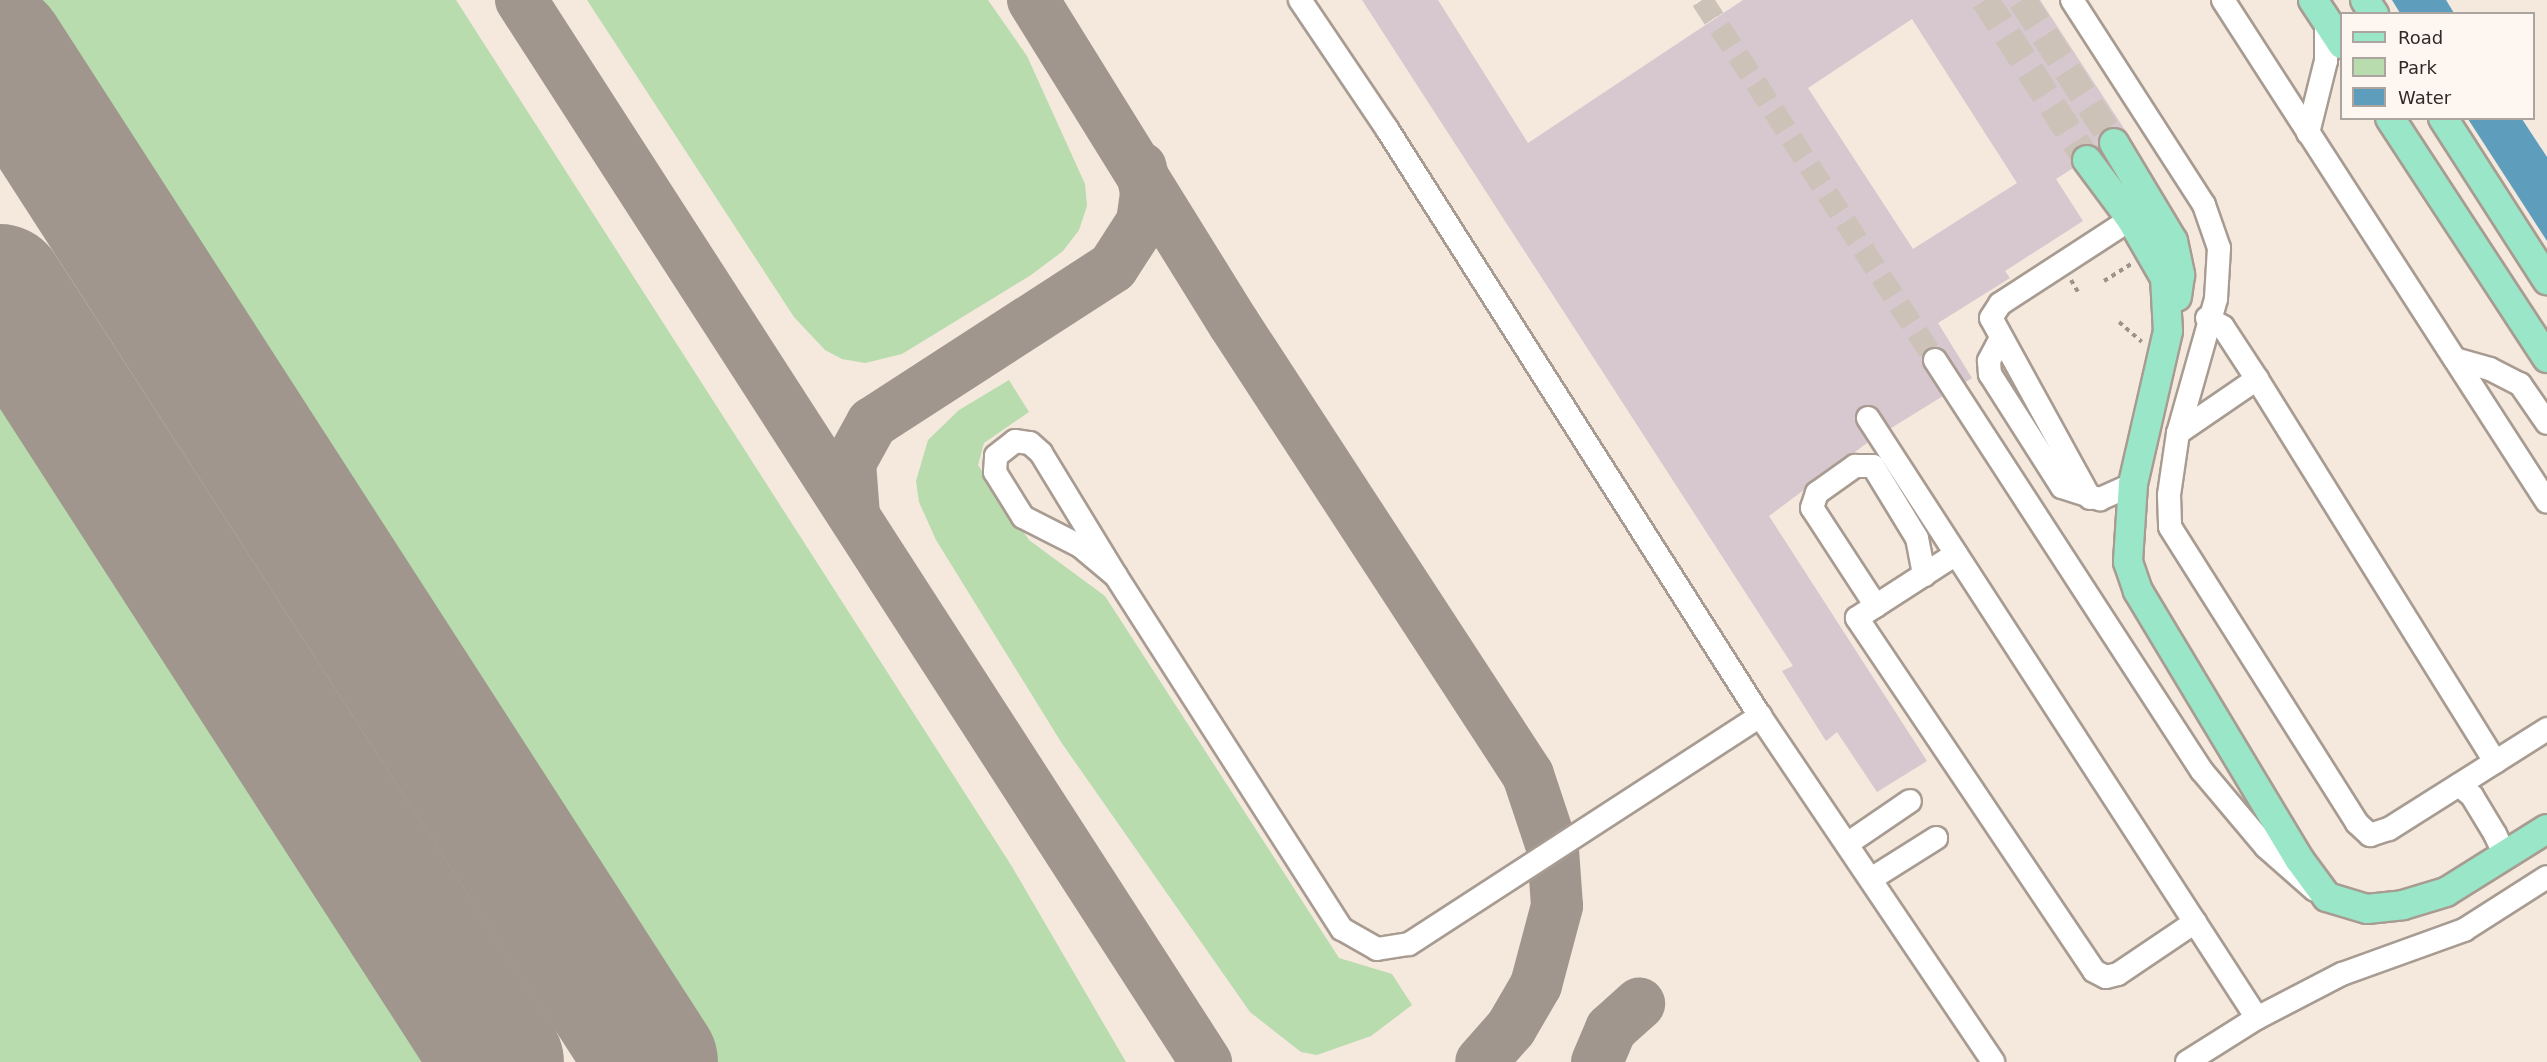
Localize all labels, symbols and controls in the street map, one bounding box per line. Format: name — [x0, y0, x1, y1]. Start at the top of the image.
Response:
legend — [2340, 12, 2535, 120]
text: Road — [2398, 27, 2443, 48]
text: Park — [2398, 57, 2437, 78]
text: Water — [2398, 87, 2451, 108]

